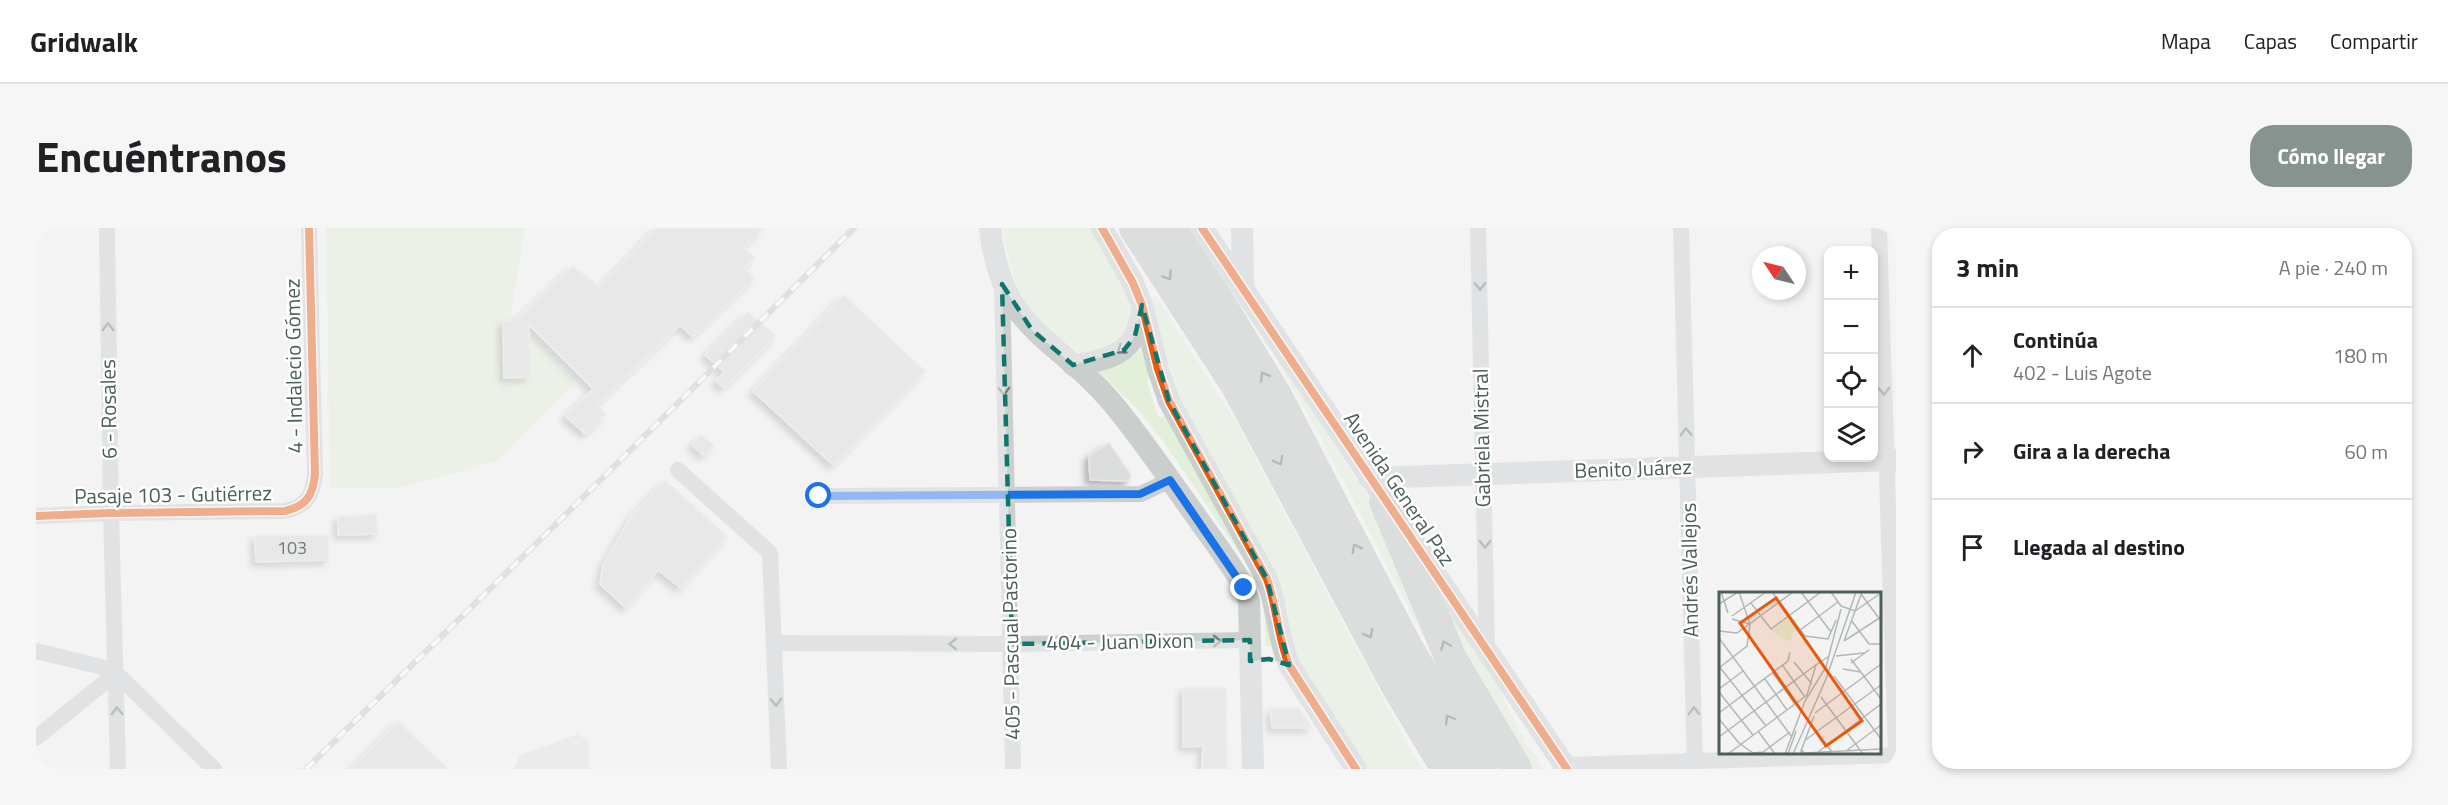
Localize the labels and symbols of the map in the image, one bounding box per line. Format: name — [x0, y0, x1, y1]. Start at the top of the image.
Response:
north arrow — [1752, 246, 1806, 300]
one-way arrow — [1161, 270, 1172, 281]
street label: 4 - Indalecio Gómez — [275, 278, 311, 454]
one-way arrow — [1473, 282, 1486, 291]
one-way arrow — [102, 322, 114, 331]
one-way arrow — [1117, 343, 1128, 354]
street label: 6 - Rosales — [91, 359, 125, 459]
street label: Gabriela Mistral — [1464, 368, 1498, 508]
one-way arrow — [1259, 372, 1271, 382]
one-way arrow — [998, 387, 1011, 396]
one-way arrow — [1878, 387, 1891, 396]
street label: Avenida General Paz — [1336, 405, 1463, 572]
one-way arrow — [1680, 427, 1693, 436]
street label: Benito Juárez — [1574, 450, 1692, 486]
one-way arrow — [1272, 455, 1283, 466]
street label: Pasaje 103 - Gutiérrez — [74, 476, 272, 512]
route start — [805, 482, 831, 508]
street label: Andrés Vallejos — [1672, 502, 1706, 638]
street label: 405 - Pascual Pastorino — [992, 528, 1028, 740]
house number: 103 — [277, 534, 307, 561]
one-way arrow — [1478, 540, 1491, 549]
one-way arrow — [1352, 543, 1364, 554]
route end — [1230, 574, 1256, 600]
inset map — [1719, 592, 1881, 754]
street label: 404 - Juan Dixon — [1046, 624, 1194, 658]
one-way arrow — [1362, 628, 1373, 639]
one-way arrow — [1213, 635, 1222, 647]
one-way arrow — [949, 638, 958, 650]
one-way arrow — [1440, 641, 1452, 652]
one-way arrow — [770, 697, 783, 706]
one-way arrow — [110, 706, 123, 715]
one-way arrow — [1687, 706, 1700, 715]
one-way arrow — [1445, 715, 1456, 725]

